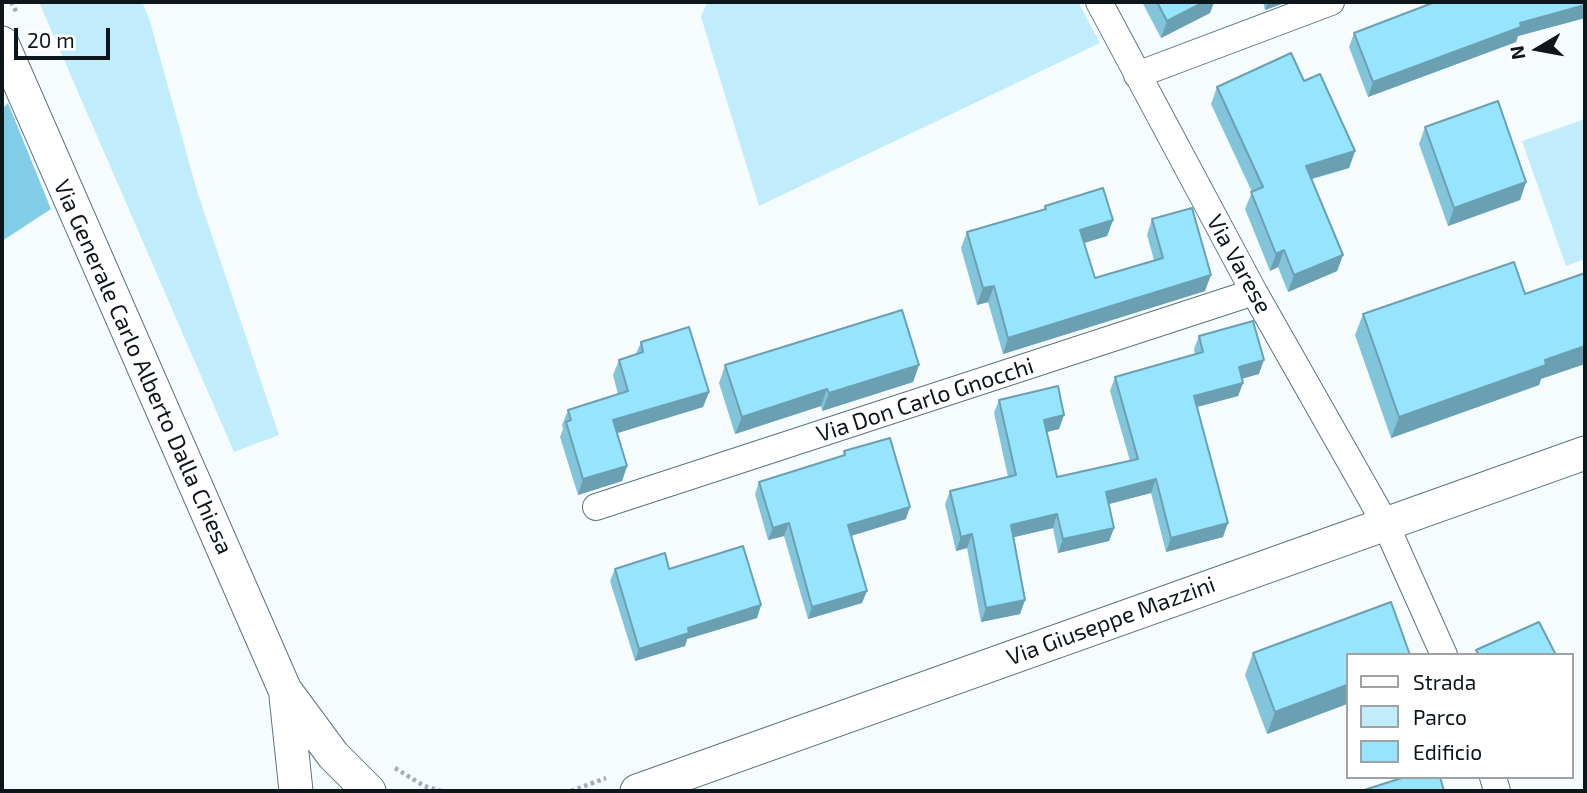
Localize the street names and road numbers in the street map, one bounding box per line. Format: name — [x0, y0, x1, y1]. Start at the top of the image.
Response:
street label: Via Generale Carlo Alberto Dalla Chiesa — [48, 175, 238, 559]
street label: Via Varese — [1201, 210, 1277, 318]
street label: Via Don Carlo Gnocchi — [813, 352, 1037, 448]
street label: Via Giuseppe Mazzini — [1003, 570, 1219, 672]

